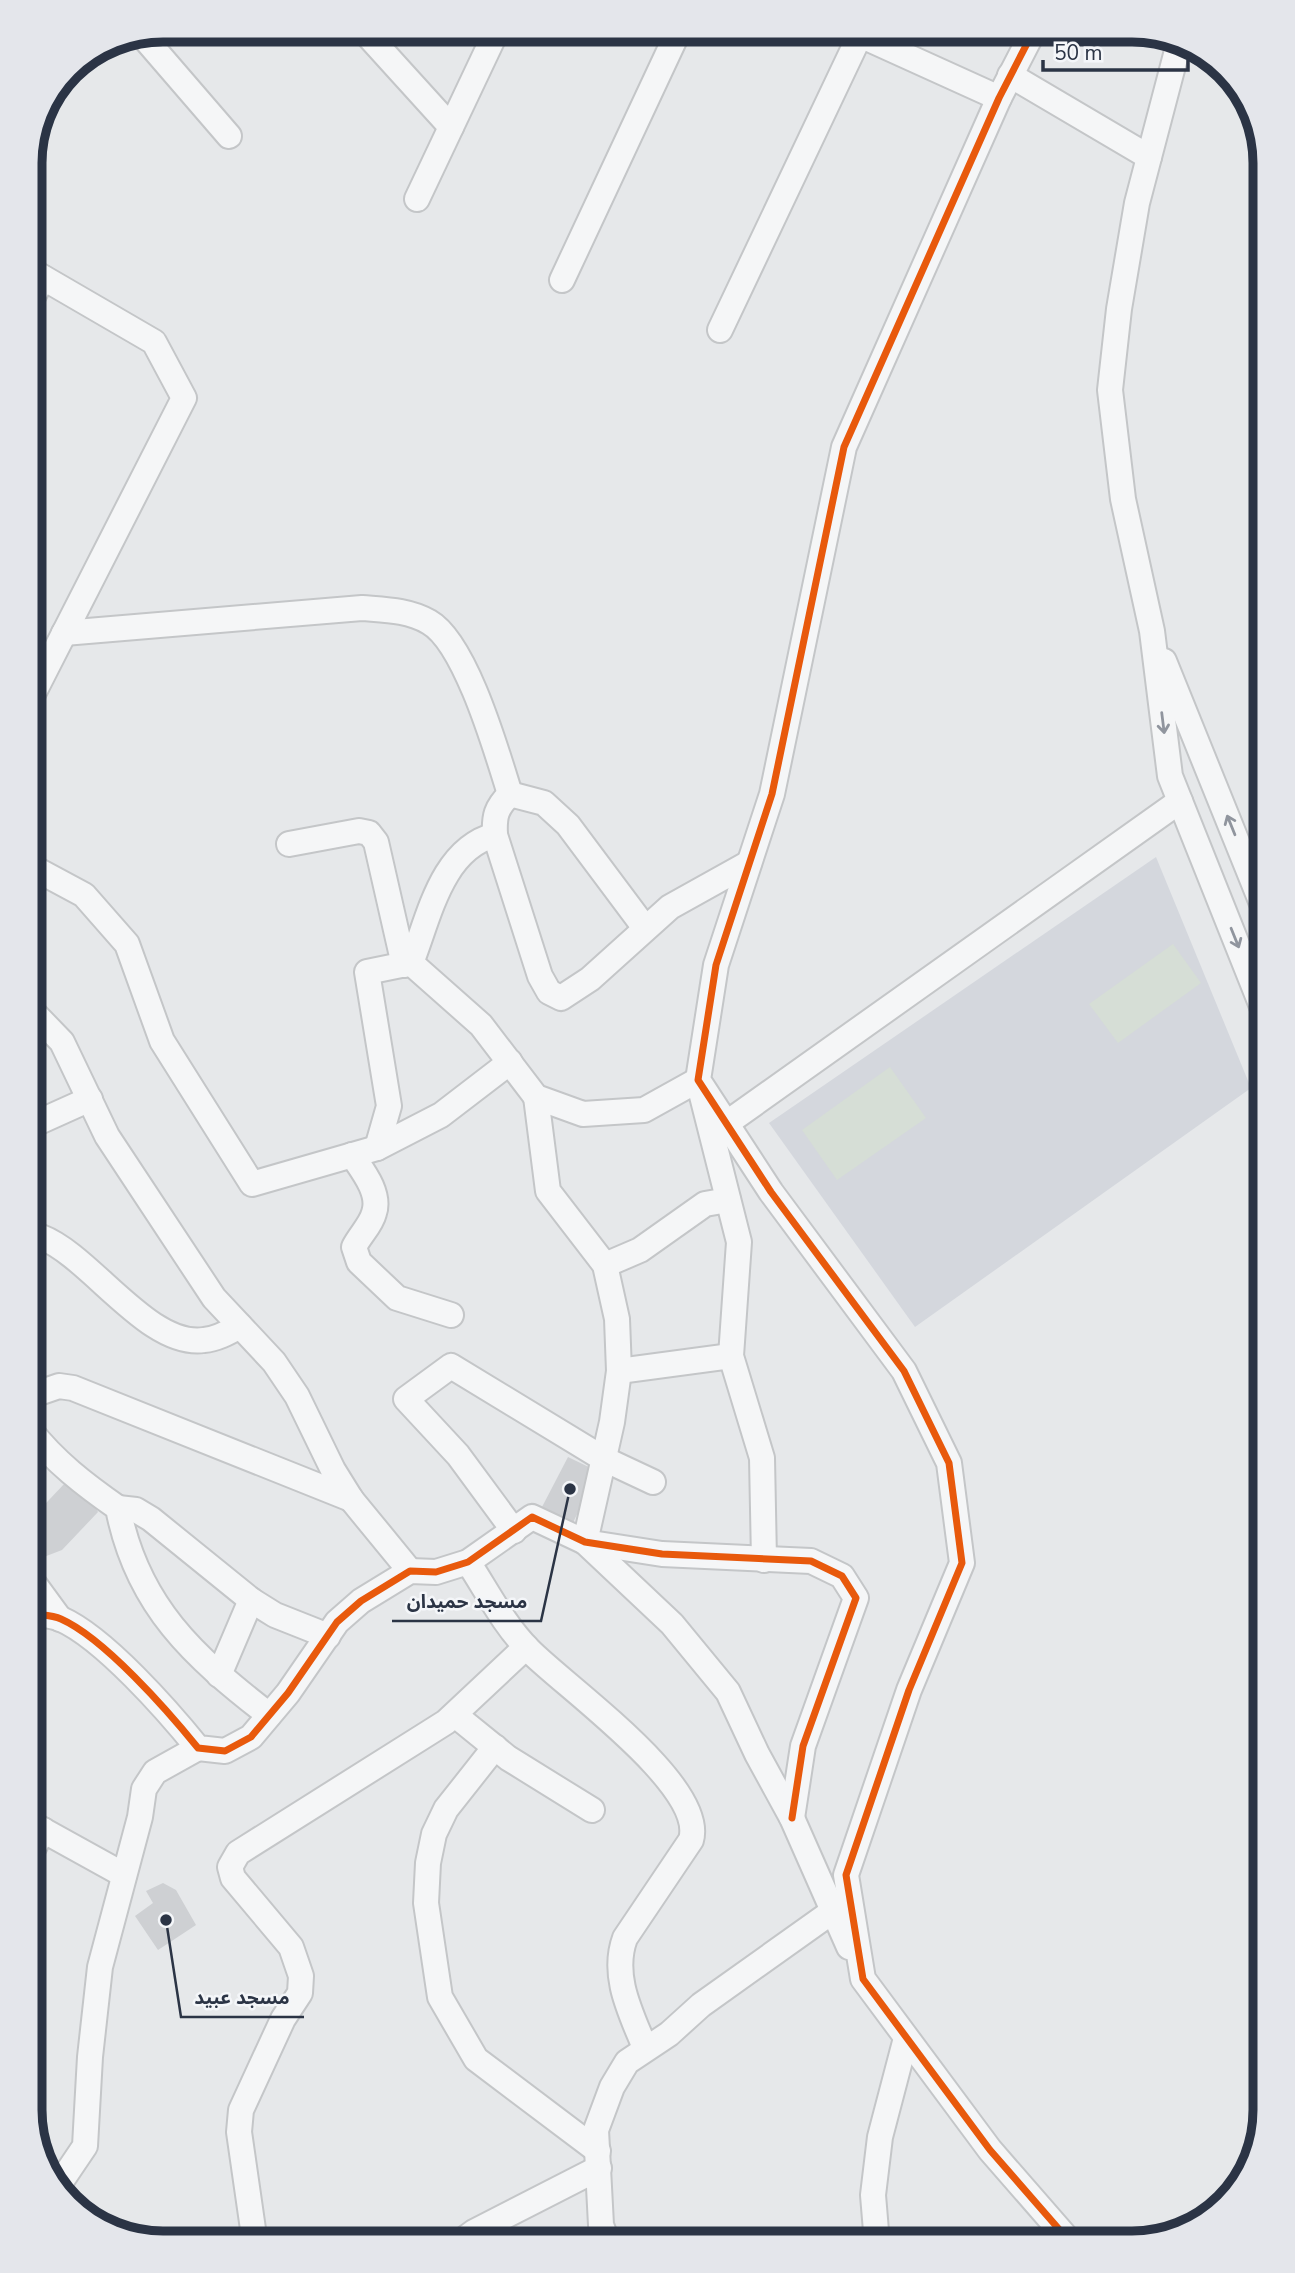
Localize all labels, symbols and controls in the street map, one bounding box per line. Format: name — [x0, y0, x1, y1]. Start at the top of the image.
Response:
scale bar — [1043, 28, 1188, 72]
text: 50 m — [1054, 39, 1103, 67]
one-way arrow — [1157, 712, 1170, 734]
one-way arrow — [1224, 814, 1237, 836]
one-way arrow — [1229, 927, 1242, 949]
callout: مسجد حميدان — [392, 1581, 541, 1621]
text: مسجد حميدان — [407, 1589, 527, 1615]
callout: مسجد عبيد — [181, 1977, 304, 2017]
text: مسجد عبيد — [194, 1985, 290, 2011]

